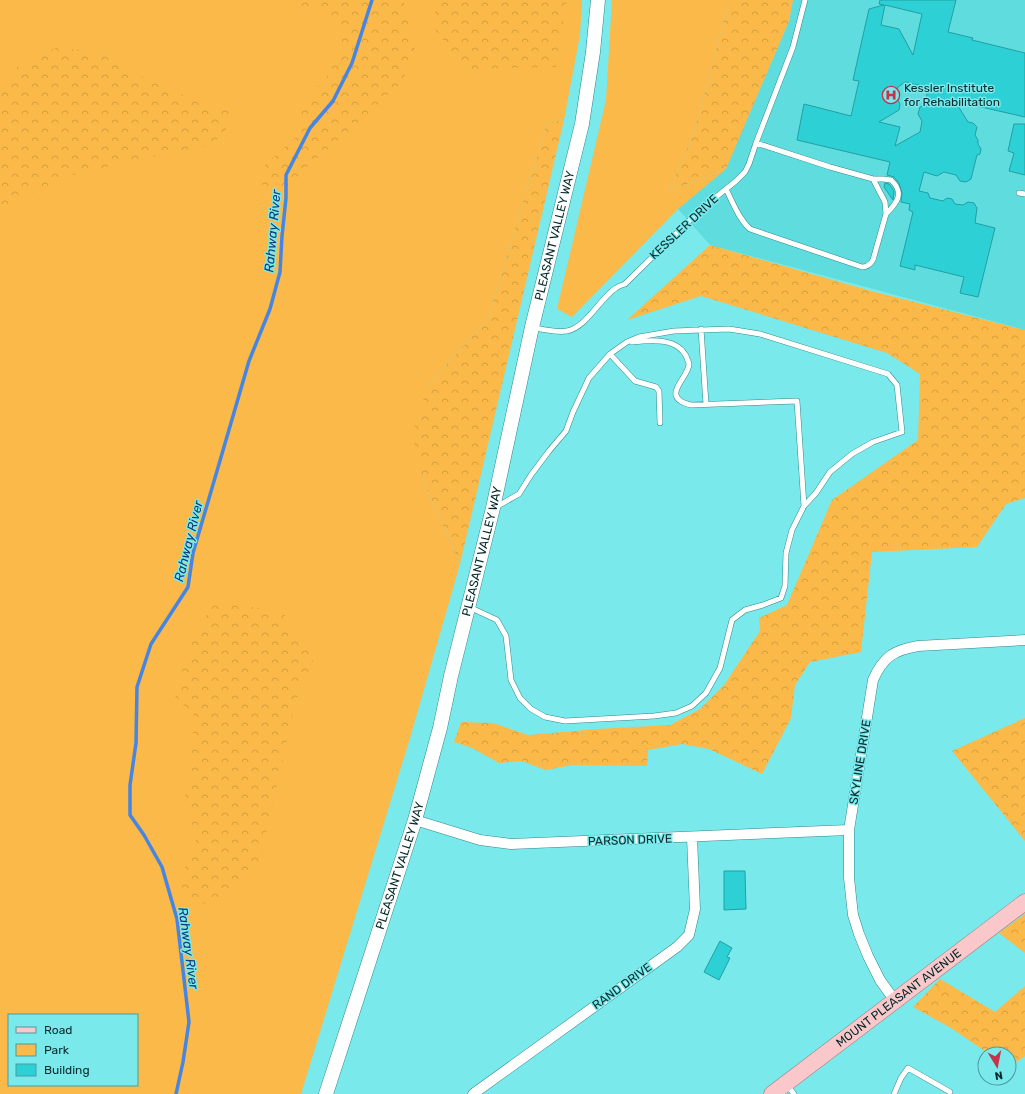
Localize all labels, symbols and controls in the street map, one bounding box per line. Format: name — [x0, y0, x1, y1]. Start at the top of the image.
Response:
place label: Kessler Institute for Rehabilitation — [904, 81, 1000, 109]
hospital icon: Kessler Institute for Rehabilitation — [881, 85, 901, 105]
street label: PLEASANT VALLEY WAY — [532, 169, 577, 302]
water label: Rahway River — [261, 188, 284, 273]
street label: KESSLER DRIVE — [647, 192, 721, 262]
street label: PLEASANT VALLEY WAY — [459, 485, 505, 618]
water label: Rahway River — [171, 498, 206, 583]
street label: SKYLINE DRIVE — [846, 719, 874, 805]
street label: PLEASANT VALLEY WAY — [373, 800, 427, 931]
street label: PARSON DRIVE — [588, 832, 672, 848]
water label: Rahway River — [175, 906, 202, 991]
street label: MOUNT PLEASANT AVENUE — [833, 946, 964, 1050]
street label: RAND DRIVE — [590, 960, 654, 1012]
legend — [8, 1014, 138, 1086]
text: Road — [44, 1023, 72, 1037]
text: Park — [44, 1043, 70, 1057]
north arrow — [977, 1046, 1017, 1086]
text: Building — [44, 1063, 90, 1077]
text: N — [994, 1068, 1004, 1082]

